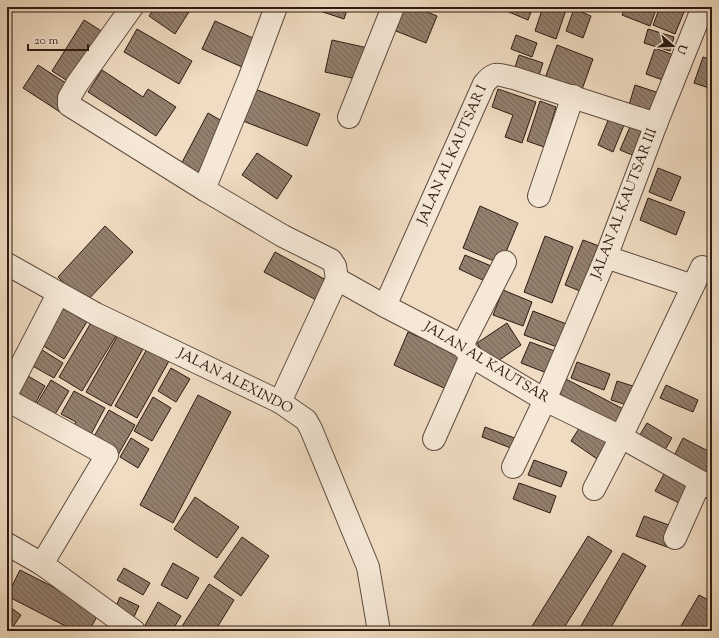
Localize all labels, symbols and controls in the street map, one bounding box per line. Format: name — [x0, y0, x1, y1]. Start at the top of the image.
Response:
scale bar — [28, 26, 88, 52]
north arrow — [653, 26, 693, 66]
text: 20 m — [34, 32, 59, 50]
text: U — [672, 41, 691, 56]
street label: JALAN AL KAUTSAR I — [413, 82, 493, 229]
street label: JALAN AL KAUTSAR III — [587, 125, 663, 283]
street label: JALAN AL KAUTSAR — [418, 317, 553, 409]
street label: JALAN ALEXINDO — [173, 344, 296, 420]

